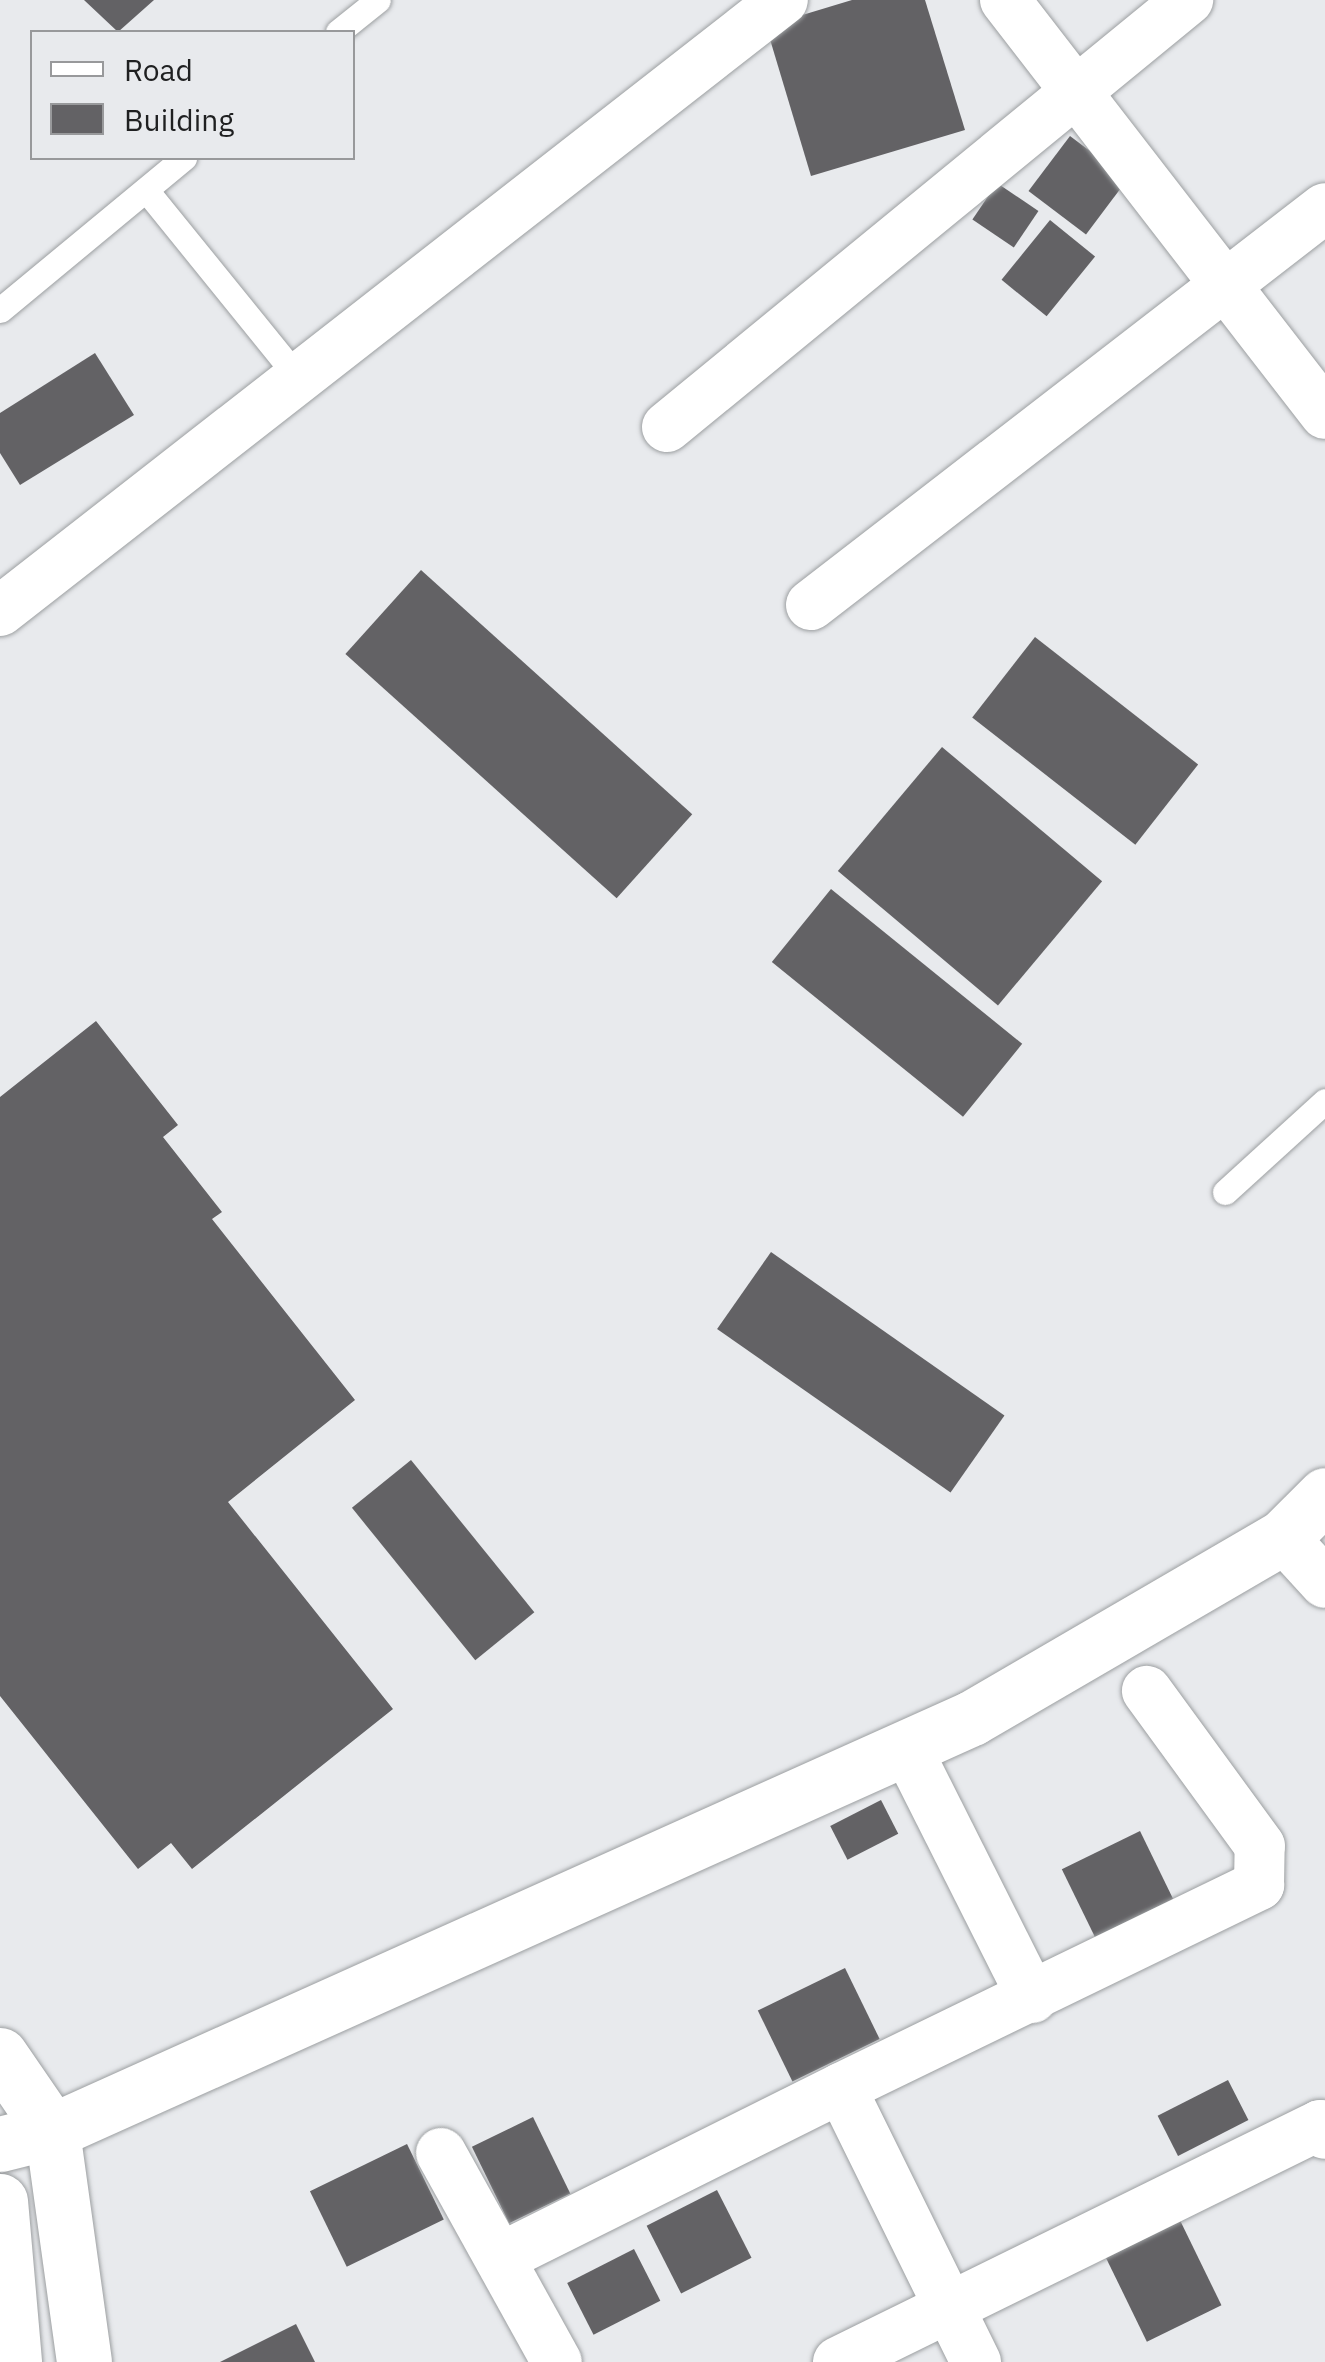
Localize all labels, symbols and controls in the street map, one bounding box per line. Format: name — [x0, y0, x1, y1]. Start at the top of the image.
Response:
legend — [30, 30, 355, 160]
text: Road — [124, 50, 193, 89]
text: Building — [124, 100, 234, 139]

